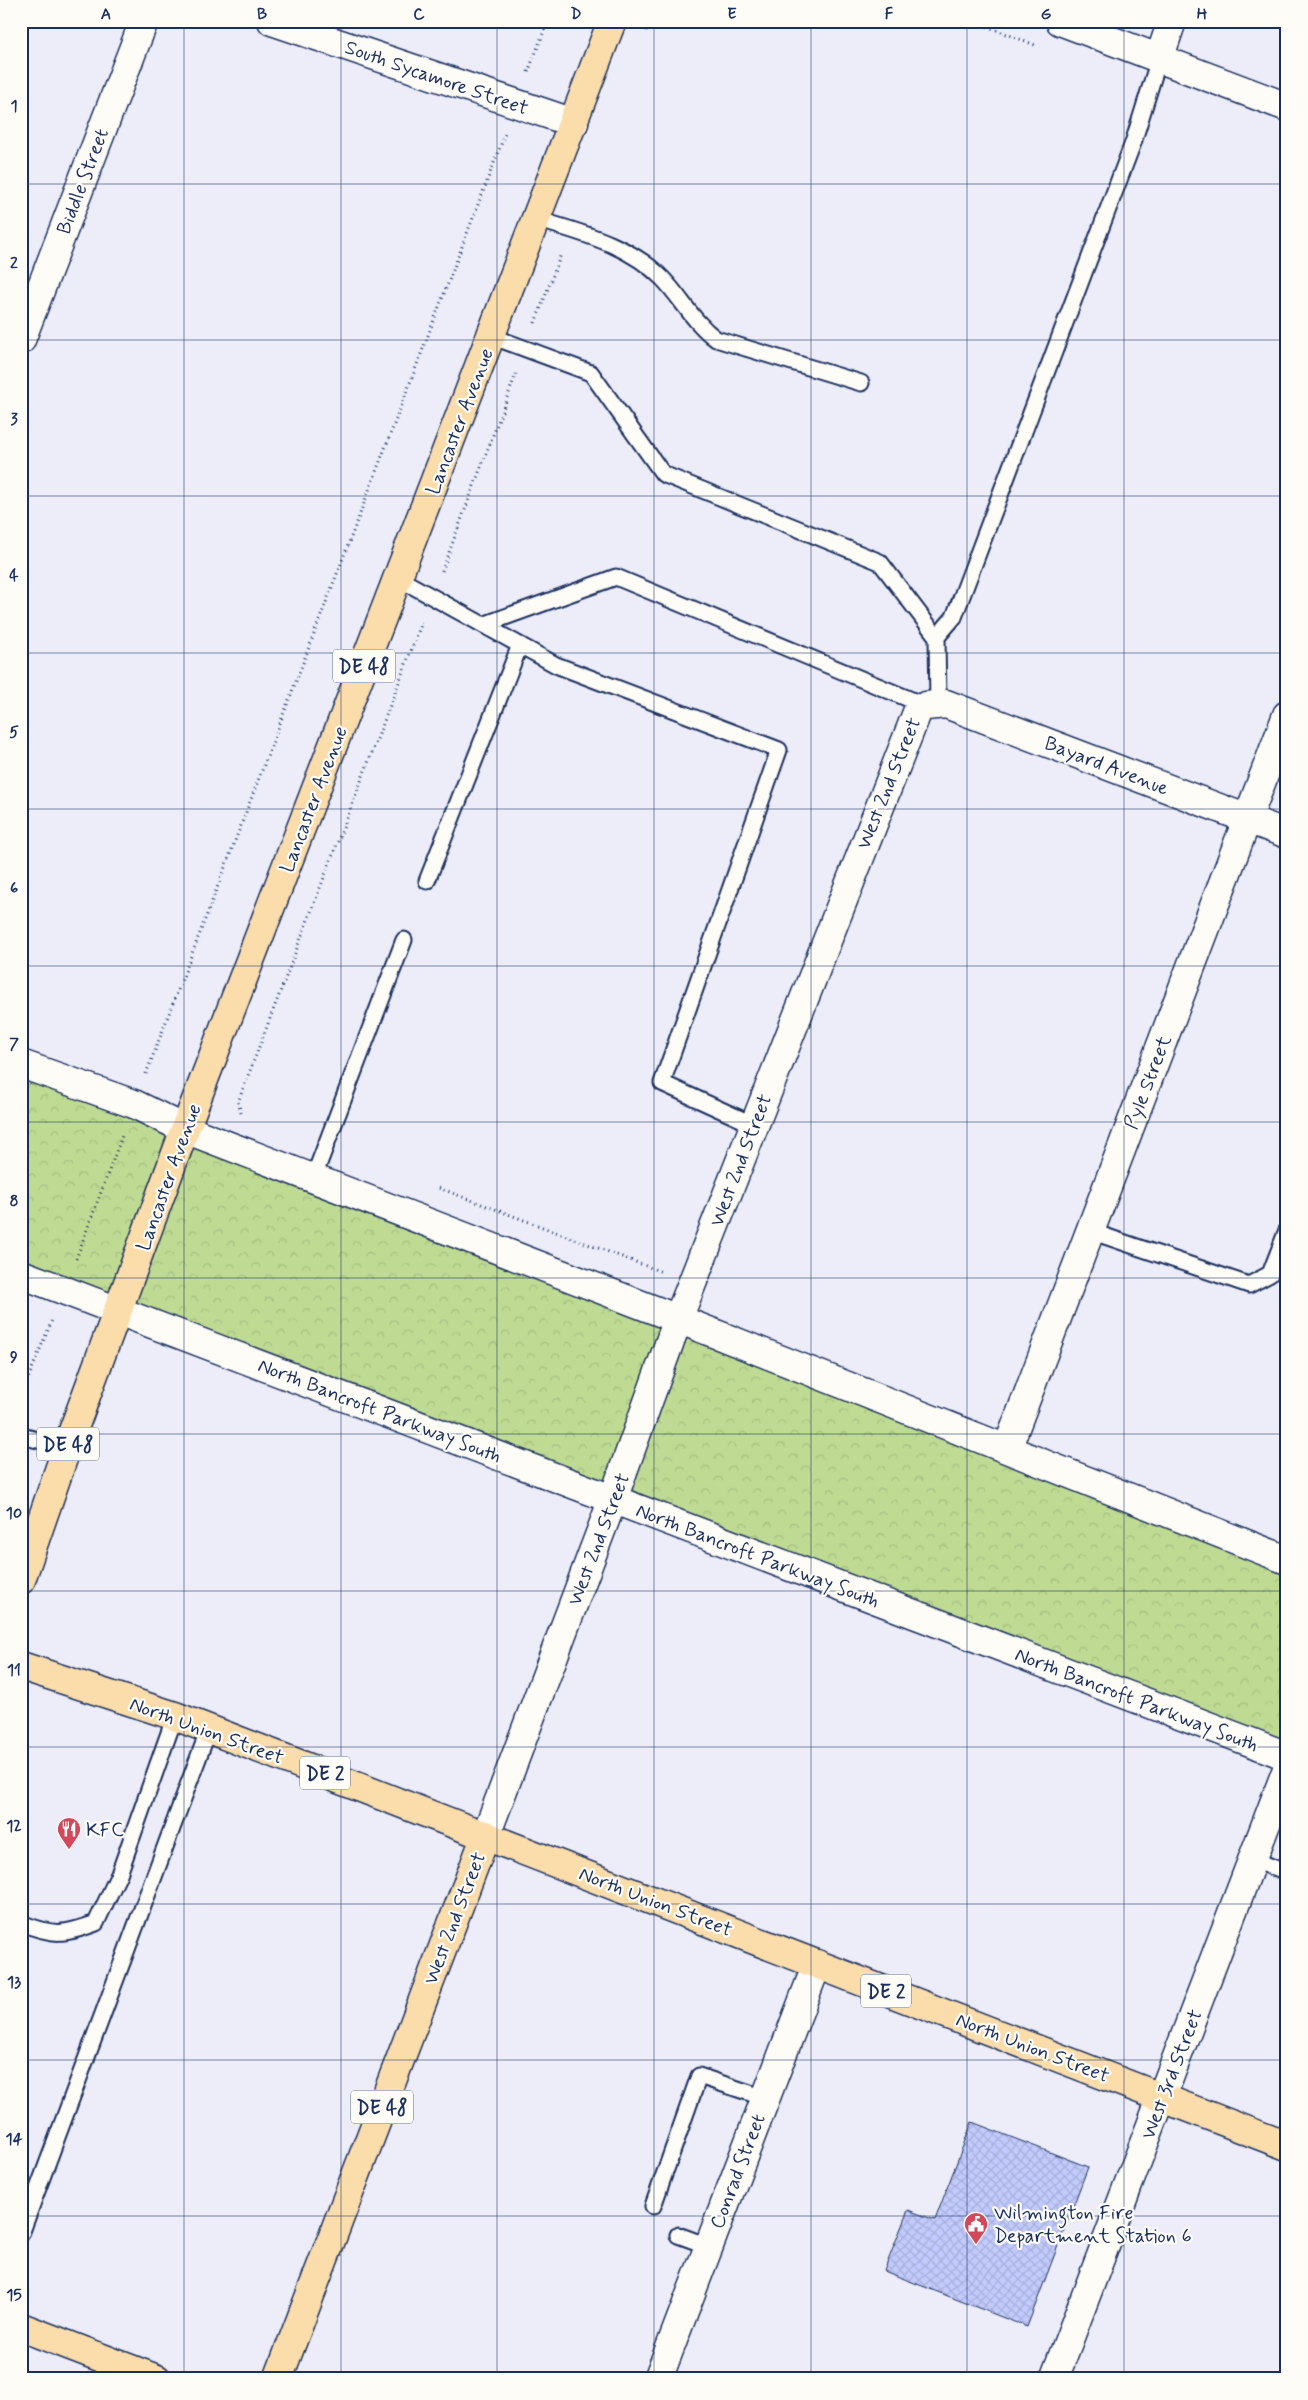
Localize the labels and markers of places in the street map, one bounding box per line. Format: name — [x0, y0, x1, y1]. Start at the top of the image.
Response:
restaurant icon: KFC — [56, 1816, 82, 1850]
place label: KFC — [86, 1817, 124, 1844]
place label: Wilmington Fire Department Station 6 — [994, 2200, 1192, 2250]
public building icon: Wilmington Fire Department Station 6 — [963, 2211, 989, 2245]

